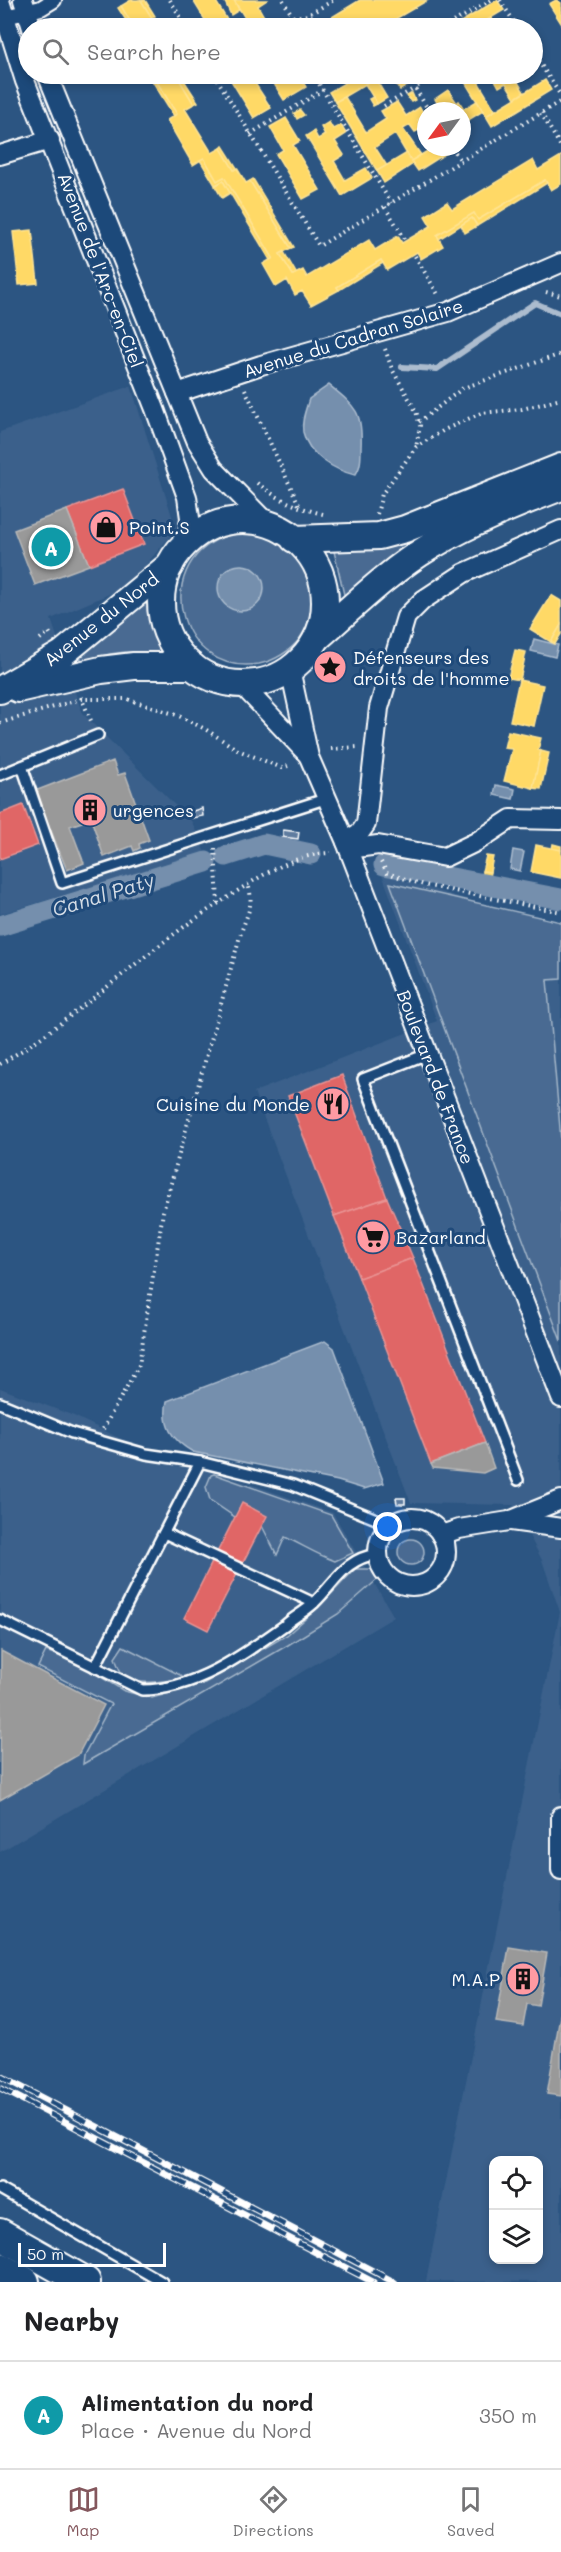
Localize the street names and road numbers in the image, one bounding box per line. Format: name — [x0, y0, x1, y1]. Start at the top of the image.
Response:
street label: Avenue de l'Arc-en-Ciel — [53, 169, 149, 371]
street label: Avenue du Cadran Solaire — [240, 293, 466, 383]
street label: Avenue du Nord — [39, 567, 163, 671]
street label: Boulevard de France — [392, 987, 480, 1167]

